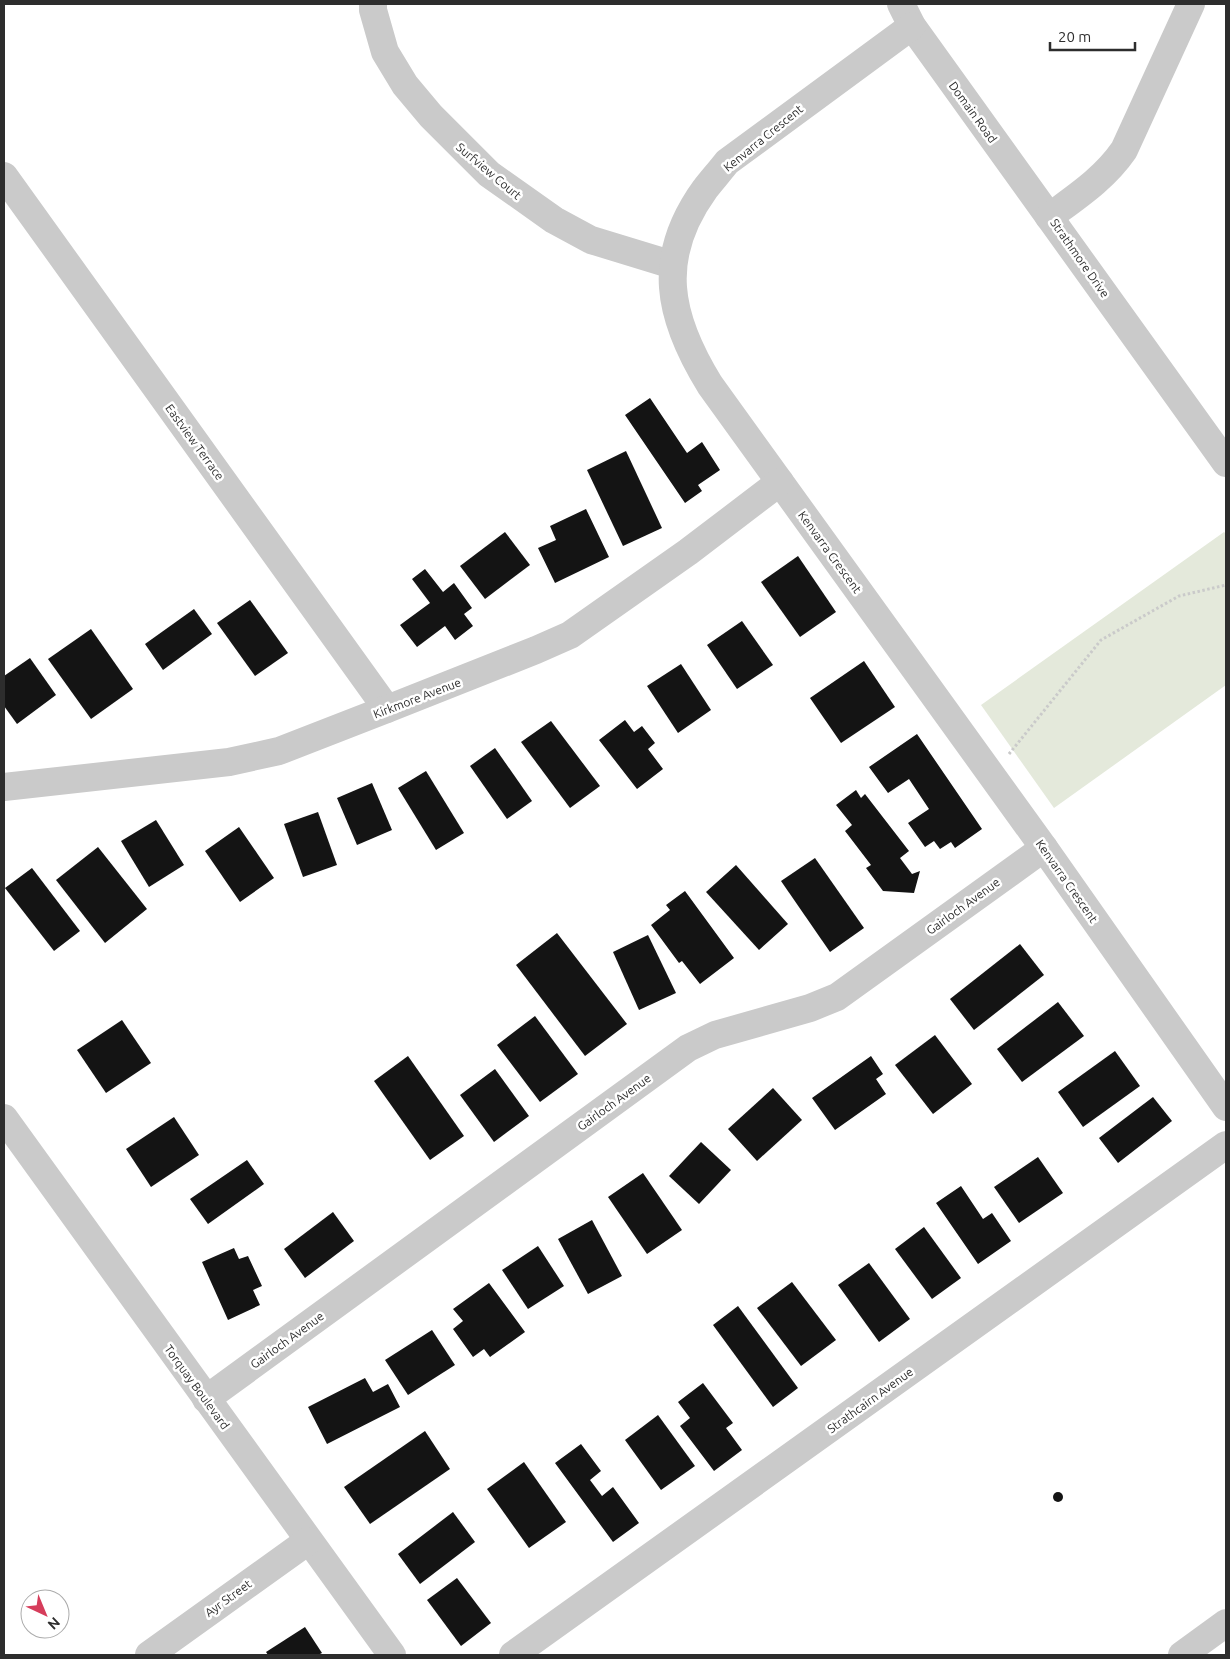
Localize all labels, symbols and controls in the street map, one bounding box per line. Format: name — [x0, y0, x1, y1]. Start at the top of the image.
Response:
scale bar — [1050, 20, 1135, 52]
text: 20 m — [1058, 28, 1091, 45]
street label: Domain Road — [947, 79, 999, 145]
street label: Kenvarra Crescent — [721, 102, 805, 174]
street label: Surfview Court — [454, 140, 524, 202]
street label: Strathmore Drive — [1048, 216, 1112, 300]
street label: Eastview Terrace — [163, 402, 227, 482]
street label: Kenvarra Crescent — [796, 509, 864, 596]
street label: Kirkmore Avenue — [371, 675, 463, 721]
street label: Kenvarra Crescent — [1034, 837, 1101, 925]
street label: Gairloch Avenue — [924, 875, 1002, 937]
street label: Gairloch Avenue — [575, 1071, 653, 1133]
street label: Gairloch Avenue — [248, 1309, 326, 1371]
street label: Torquay Boulevard — [162, 1342, 232, 1432]
street label: Strathcairn Avenue — [825, 1365, 915, 1435]
street label: Ayr Street — [202, 1577, 254, 1619]
north arrow — [20, 1589, 70, 1639]
text: N — [45, 1614, 63, 1633]

